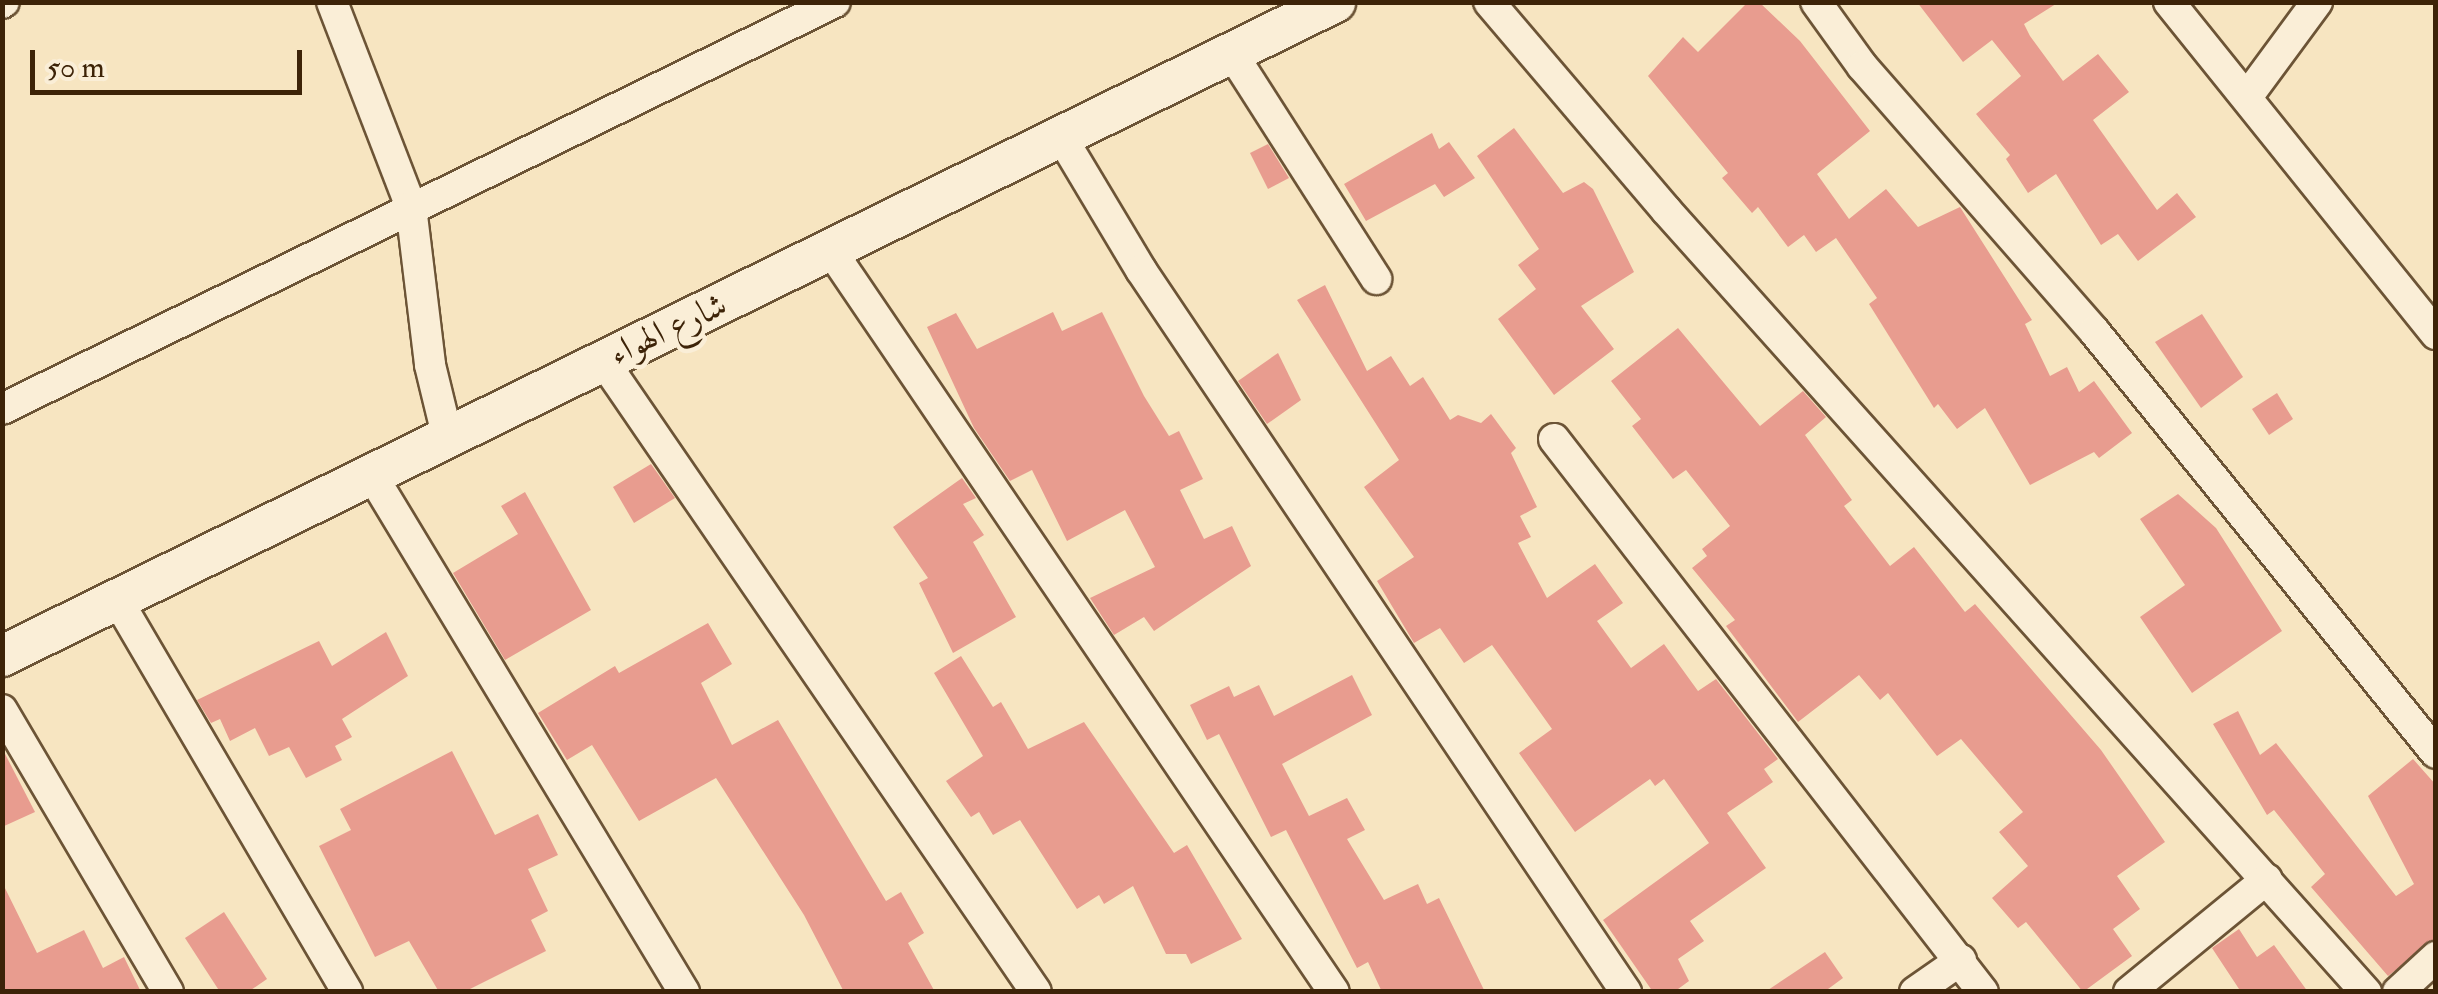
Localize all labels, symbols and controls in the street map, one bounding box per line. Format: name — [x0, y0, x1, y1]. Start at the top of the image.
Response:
scale bar — [35, 30, 308, 92]
text: 50 m — [47, 49, 105, 86]
street label: شارع الهواء — [602, 284, 734, 374]

